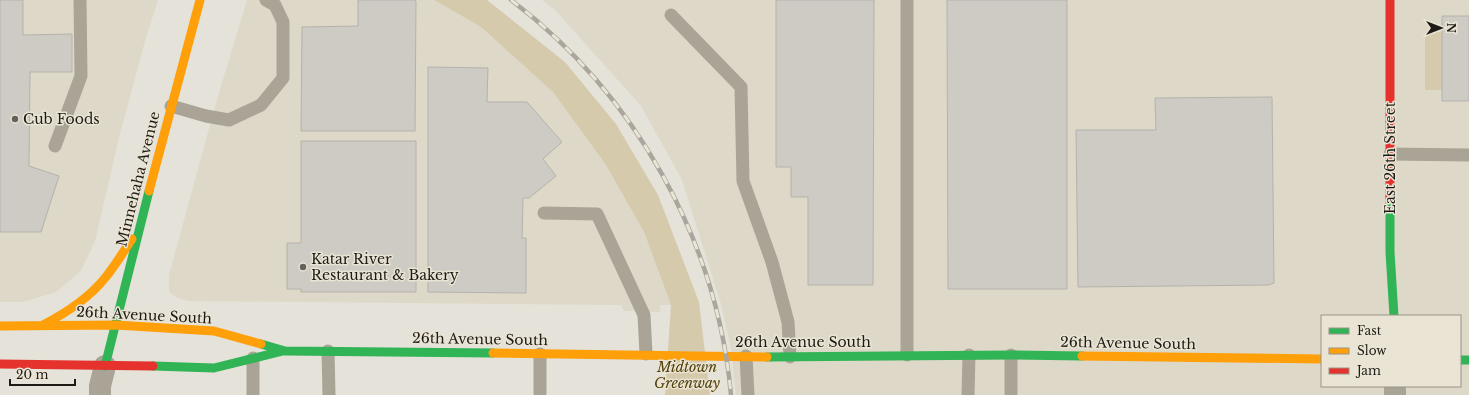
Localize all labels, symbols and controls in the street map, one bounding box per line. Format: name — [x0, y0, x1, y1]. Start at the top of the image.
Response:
north arrow — [1421, 8, 1461, 48]
text: N — [1444, 23, 1458, 34]
street label: East 26th Street — [1381, 101, 1399, 214]
place label: Cub Foods — [23, 110, 100, 128]
street label: Minnehaha Avenue — [112, 110, 164, 248]
marker: Cub Foods — [10, 114, 20, 124]
place label: Katar River Restaurant & Bakery — [311, 250, 459, 284]
marker: Katar River Restaurant & Bakery — [298, 262, 308, 272]
street label: 26th Avenue South — [76, 302, 213, 328]
legend — [1321, 315, 1461, 387]
text: Fast — [1357, 323, 1382, 338]
street label: 26th Avenue South — [412, 329, 548, 349]
street label: 26th Avenue South — [735, 333, 871, 351]
street label: 26th Avenue South — [1060, 333, 1196, 353]
text: Slow — [1357, 343, 1387, 358]
park label: Midtown Greenway — [654, 358, 721, 392]
scale bar — [10, 361, 75, 387]
text: Jam — [1355, 363, 1381, 378]
text: 20 m — [16, 367, 48, 382]

